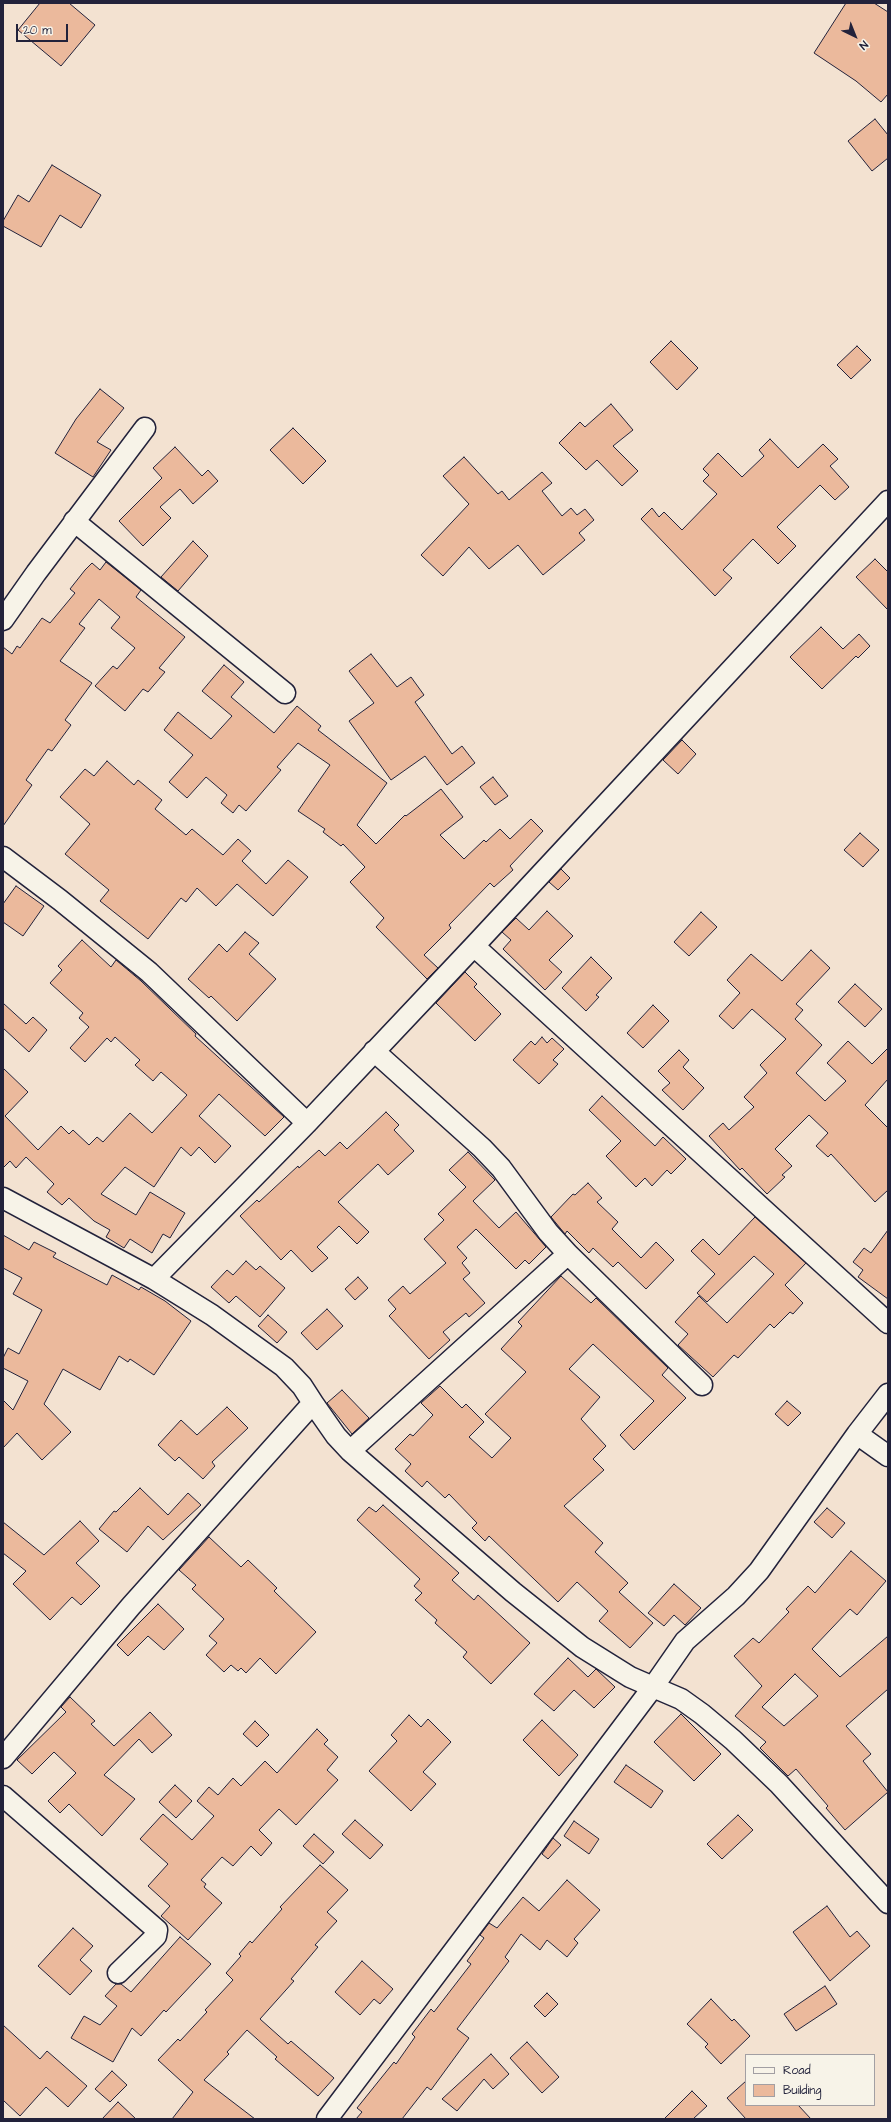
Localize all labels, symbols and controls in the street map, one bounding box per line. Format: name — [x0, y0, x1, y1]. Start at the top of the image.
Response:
scale bar — [18, 16, 70, 42]
north arrow — [835, 16, 875, 56]
text: 20 m — [23, 22, 52, 39]
text: N — [856, 37, 871, 53]
legend — [745, 2054, 875, 2106]
text: Road — [783, 2062, 811, 2079]
text: Building — [783, 2082, 821, 2099]

